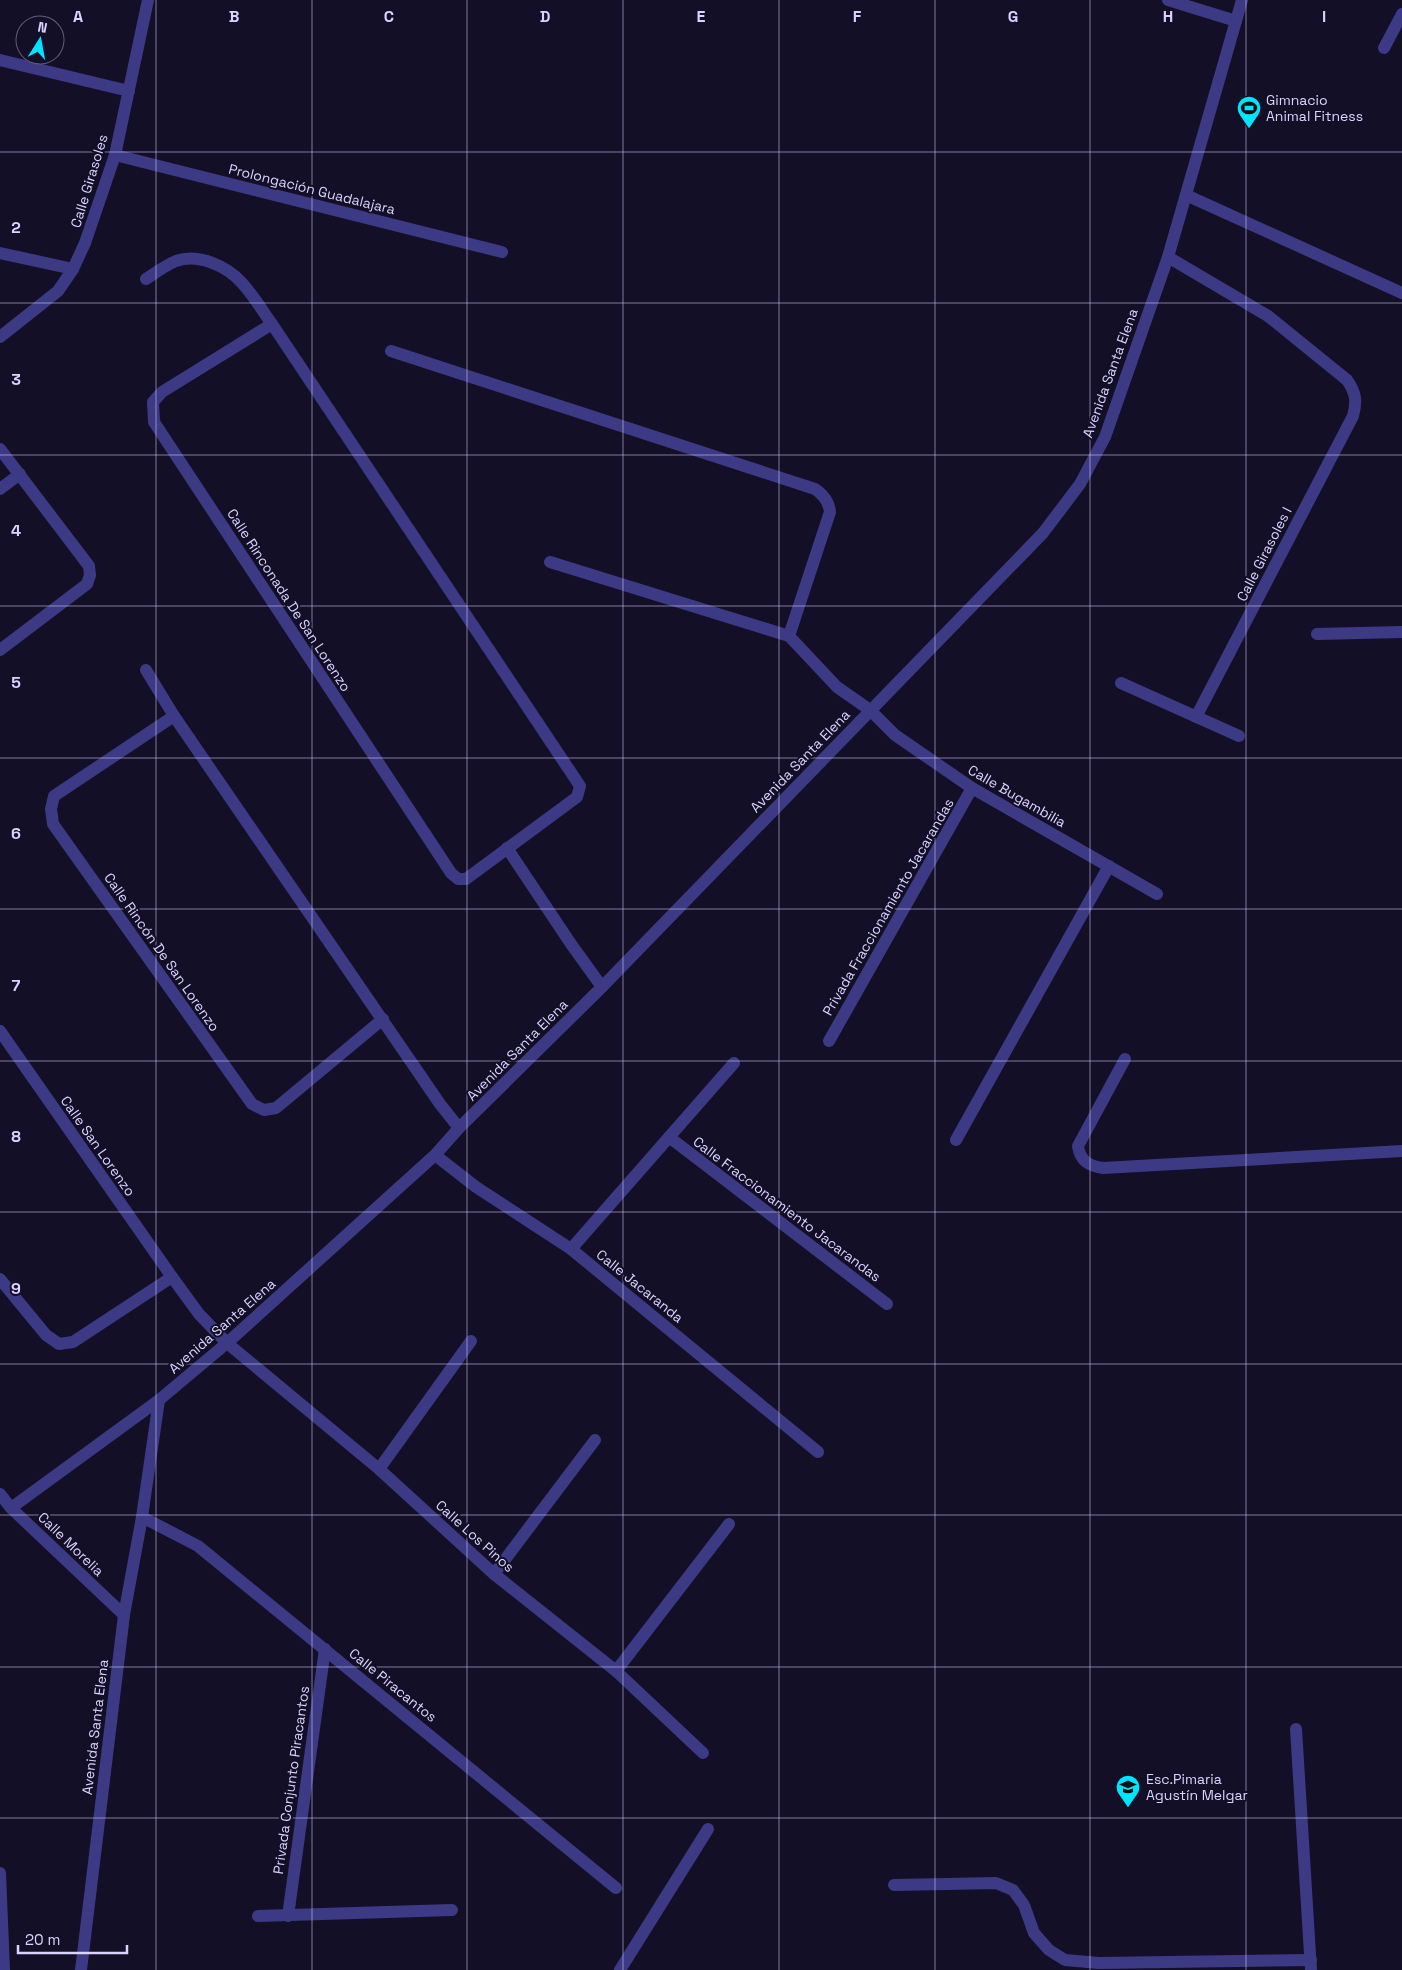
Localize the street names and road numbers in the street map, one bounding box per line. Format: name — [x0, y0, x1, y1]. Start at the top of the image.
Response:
street label: Calle Girasoles — [66, 132, 112, 230]
street label: Prolongación Guadalajara — [227, 160, 397, 218]
street label: Avenida Santa Elena — [1078, 306, 1142, 440]
street label: Calle Girasoles I — [1232, 504, 1296, 604]
street label: Calle Rinconada De San Lorenzo — [223, 505, 355, 695]
street label: Avenida Santa Elena — [746, 706, 854, 816]
street label: Calle Bugambilia — [965, 761, 1069, 831]
street label: Privada Fraccionamiento Jacarandas — [818, 795, 958, 1019]
street label: Calle Rincón De San Lorenzo — [100, 869, 224, 1035]
street label: Avenida Santa Elena — [463, 996, 571, 1104]
street label: Calle San Lorenzo — [57, 1092, 139, 1200]
street label: Calle Fraccionamiento Jacarandas — [690, 1132, 884, 1286]
street label: Calle Jacaranda — [593, 1245, 687, 1327]
street label: Avenida Santa Elena — [165, 1275, 279, 1377]
street label: Calle Los Pinos — [432, 1496, 518, 1576]
street label: Calle Morelia — [34, 1508, 108, 1580]
street label: Calle Piracantos — [346, 1644, 440, 1726]
street label: Avenida Santa Elena — [78, 1658, 112, 1796]
street label: Privada Conjunto Piracantos — [269, 1685, 313, 1875]

